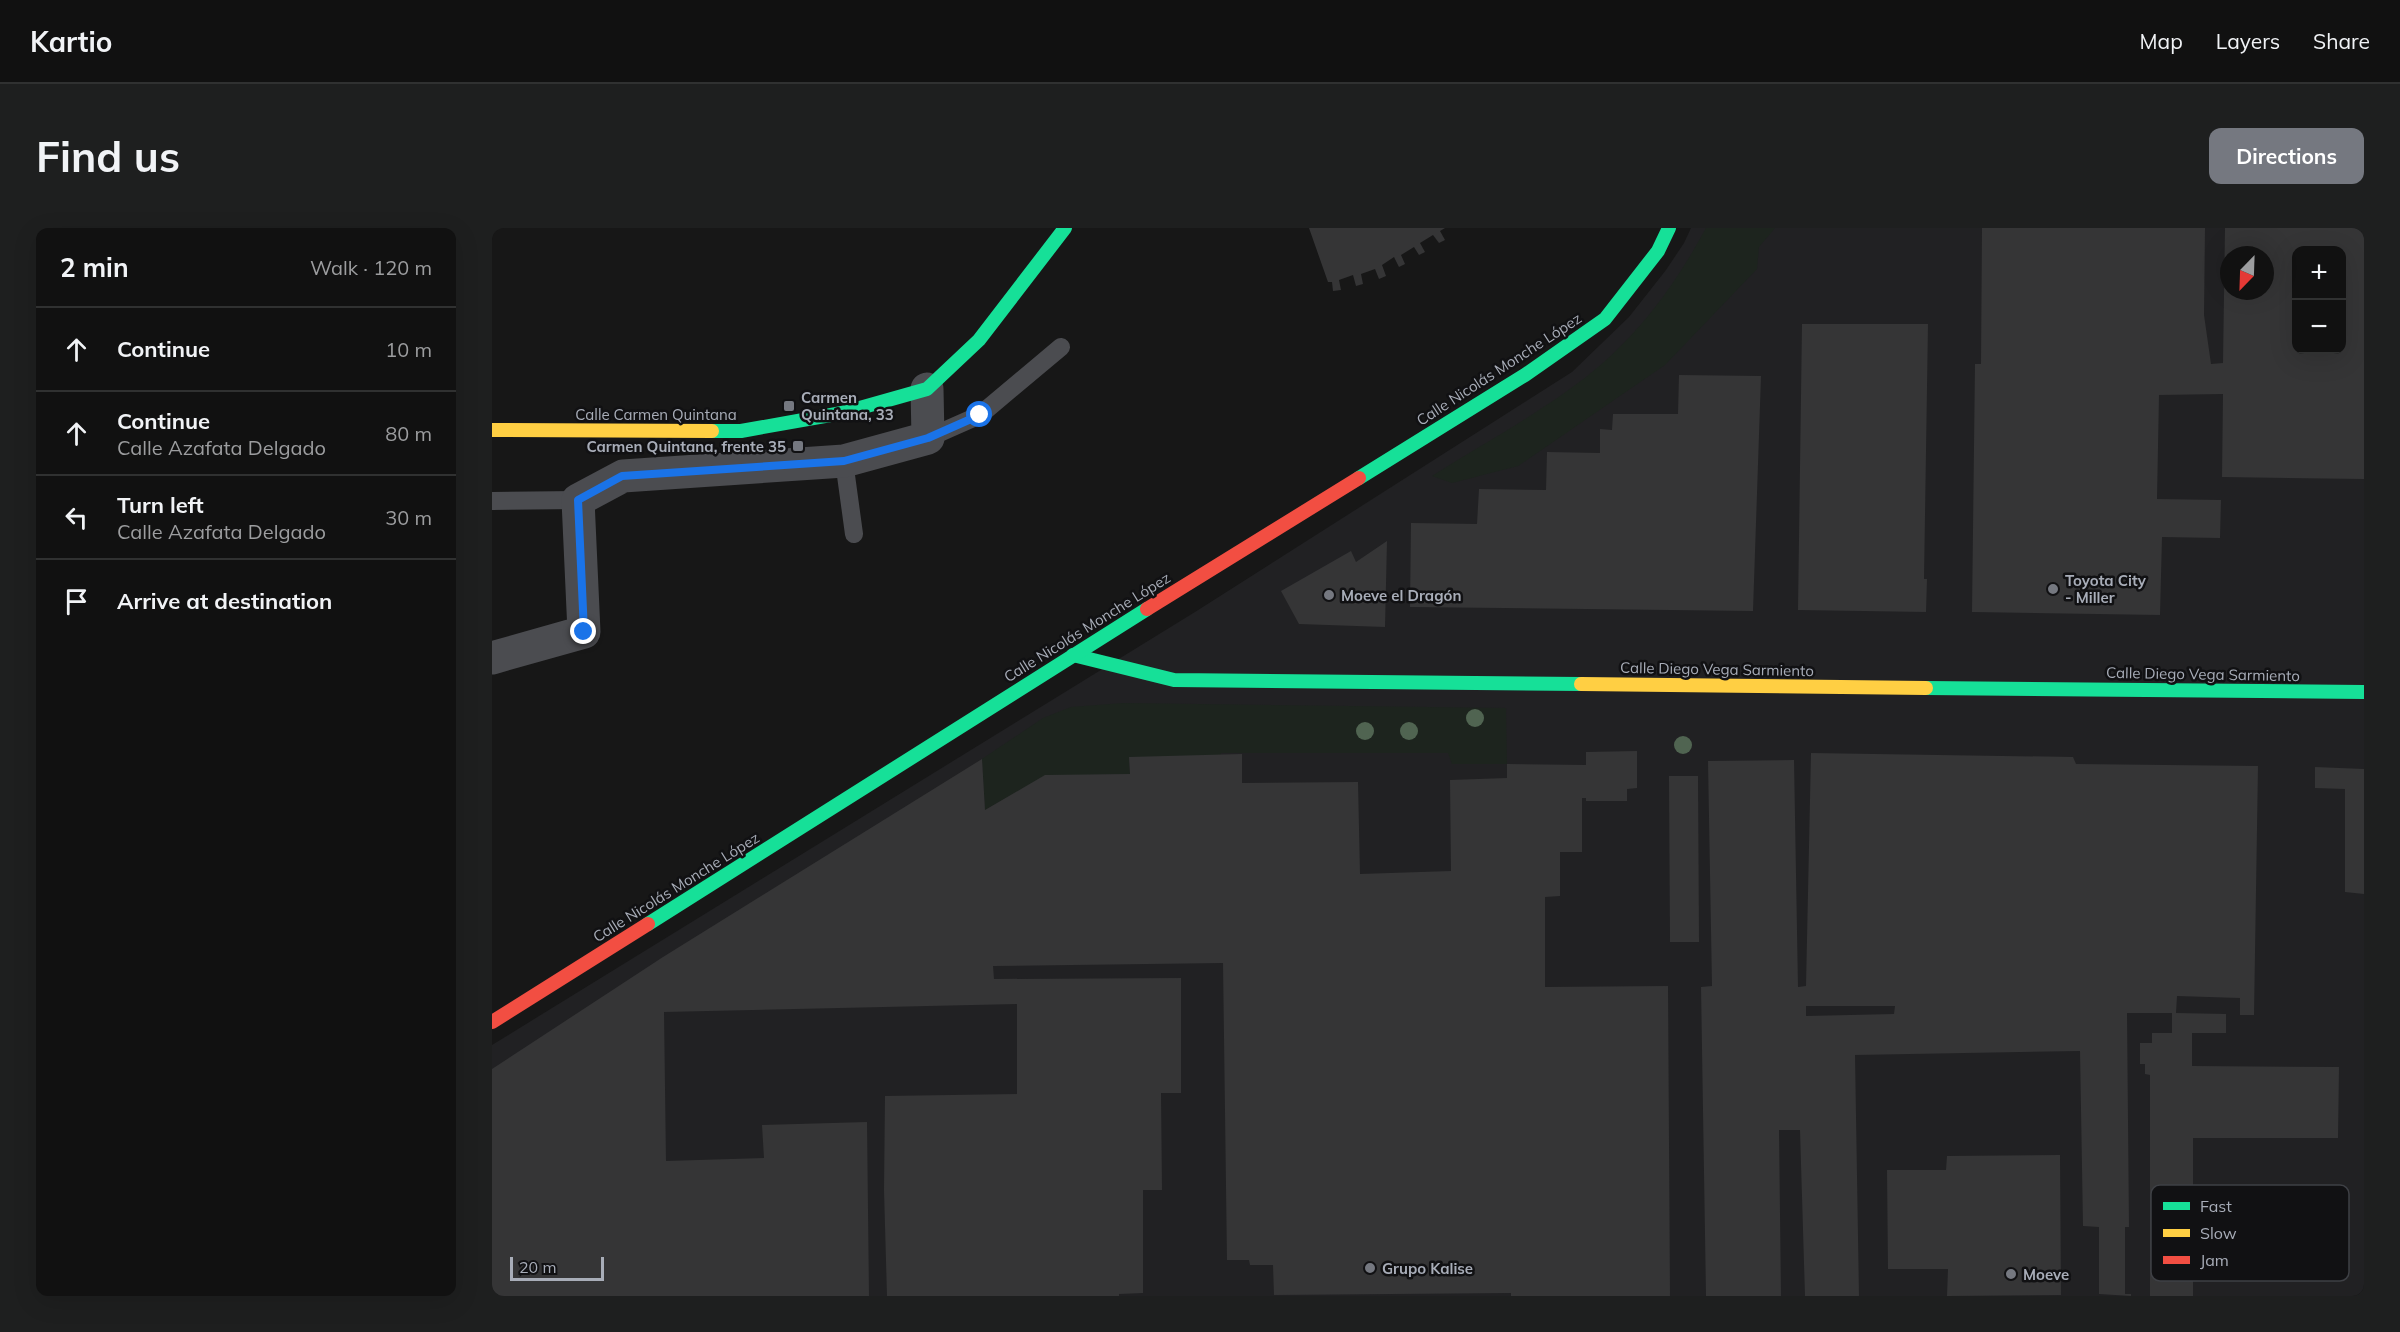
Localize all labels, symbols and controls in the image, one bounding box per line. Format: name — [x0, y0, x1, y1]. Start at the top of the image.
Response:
text: Kartio — [30, 24, 112, 59]
text: Map — [2140, 28, 2183, 54]
text: Layers — [2216, 28, 2280, 54]
text: Share — [2313, 28, 2370, 54]
button: Directions — [2209, 128, 2364, 184]
text: Find us — [36, 130, 180, 183]
north arrow — [2220, 246, 2274, 300]
map controls — [2292, 246, 2346, 354]
button: + — [2292, 246, 2346, 300]
text: 2 min — [60, 251, 129, 284]
text: Walk · 120 m — [310, 255, 432, 280]
button: − — [2292, 300, 2346, 354]
street label: Calle Nicolás Monche López — [1413, 308, 1585, 429]
icon: ahead — [60, 333, 93, 366]
text: Continue — [117, 335, 210, 363]
text: 10 m — [385, 337, 432, 362]
place label: Carmen Quintana, 33 — [801, 388, 894, 424]
marker: Carmen Quintana, 33 — [782, 399, 796, 413]
route start — [966, 401, 992, 427]
street label: Calle Carmen Quintana — [575, 405, 737, 424]
text: Continue — [117, 407, 210, 435]
icon: ahead — [60, 417, 93, 450]
text: 80 m — [385, 421, 432, 446]
text: Calle Azafata Delgado — [117, 435, 326, 460]
place label: Carmen Quintana, frente 35 — [587, 437, 786, 456]
marker: Carmen Quintana, frente 35 — [791, 439, 805, 453]
text: Turn left — [117, 491, 204, 519]
icon: left — [60, 501, 93, 534]
text: 30 m — [385, 505, 432, 530]
text: Calle Azafata Delgado — [117, 519, 326, 544]
street label: Calle Nicolás Monche López — [1000, 568, 1174, 686]
place label: Toyota City - Miller — [2065, 571, 2147, 607]
marker: Toyota City - Miller — [2046, 582, 2060, 596]
icon: arrive — [60, 585, 93, 618]
place label: Moeve el Dragón — [1341, 586, 1461, 605]
text: Arrive at destination — [117, 587, 332, 615]
marker: Moeve el Dragón — [1322, 588, 1336, 602]
route end — [570, 618, 596, 644]
street label: Calle Diego Vega Sarmiento — [1620, 658, 1814, 680]
street label: Calle Diego Vega Sarmiento — [2106, 663, 2300, 685]
street label: Calle Nicolás Monche López — [589, 828, 763, 946]
legend — [2151, 1185, 2349, 1281]
text: Fast — [2200, 1196, 2232, 1216]
text: Slow — [2200, 1223, 2237, 1243]
text: Jam — [2200, 1250, 2229, 1270]
scale bar — [510, 1254, 604, 1282]
text: 20 m — [519, 1257, 556, 1277]
place label: Grupo Kalise — [1382, 1259, 1473, 1278]
marker: Grupo Kalise — [1363, 1261, 1377, 1275]
place label: Moeve — [2023, 1265, 2069, 1284]
marker: Moeve — [2004, 1267, 2018, 1281]

